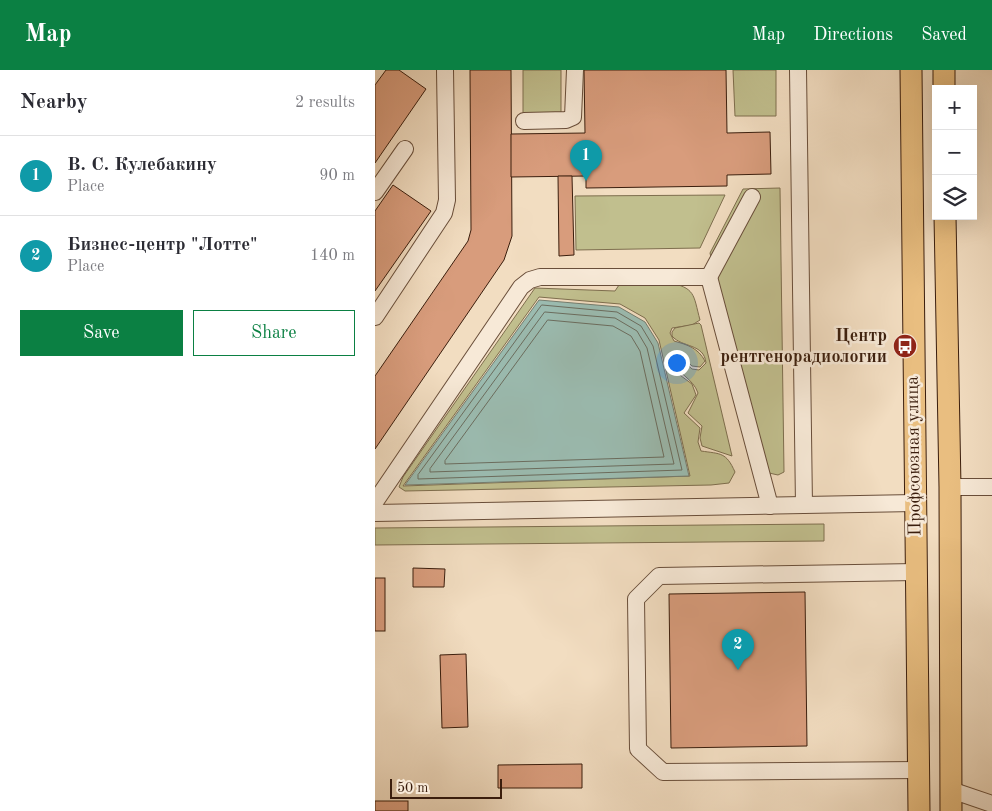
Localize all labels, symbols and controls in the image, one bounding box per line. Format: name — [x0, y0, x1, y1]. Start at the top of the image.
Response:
text: Map — [25, 23, 72, 47]
text: Map — [752, 26, 785, 44]
text: Directions — [813, 26, 893, 44]
text: Saved — [921, 26, 967, 44]
map controls — [932, 85, 977, 220]
button: + — [932, 85, 977, 130]
text: Nearby — [20, 92, 88, 113]
text: 2 results — [295, 95, 355, 111]
button: − — [932, 130, 977, 175]
pin: 1 — [570, 140, 602, 181]
text: В. С. Кулебакину — [67, 156, 217, 175]
text: 1 — [31, 168, 41, 184]
text: 90 m — [319, 168, 355, 184]
button: layers — [932, 175, 977, 220]
text: Place — [67, 179, 104, 195]
text: Бизнес-центр "Лотте" — [67, 236, 258, 255]
text: 2 — [31, 248, 41, 264]
text: 140 m — [310, 248, 355, 264]
text: Place — [67, 259, 104, 275]
button: Save — [20, 310, 183, 356]
button: Share — [193, 310, 355, 356]
place label: Центр рентгенорадиологии — [720, 327, 887, 366]
bus stop icon: Центр рентгенорадиологии — [892, 333, 918, 359]
your location — [664, 350, 690, 376]
street label: Профсоюзная улица — [904, 376, 925, 536]
pin: 2 — [722, 629, 754, 670]
scale bar — [390, 776, 503, 799]
text: 50 m — [397, 781, 428, 795]

